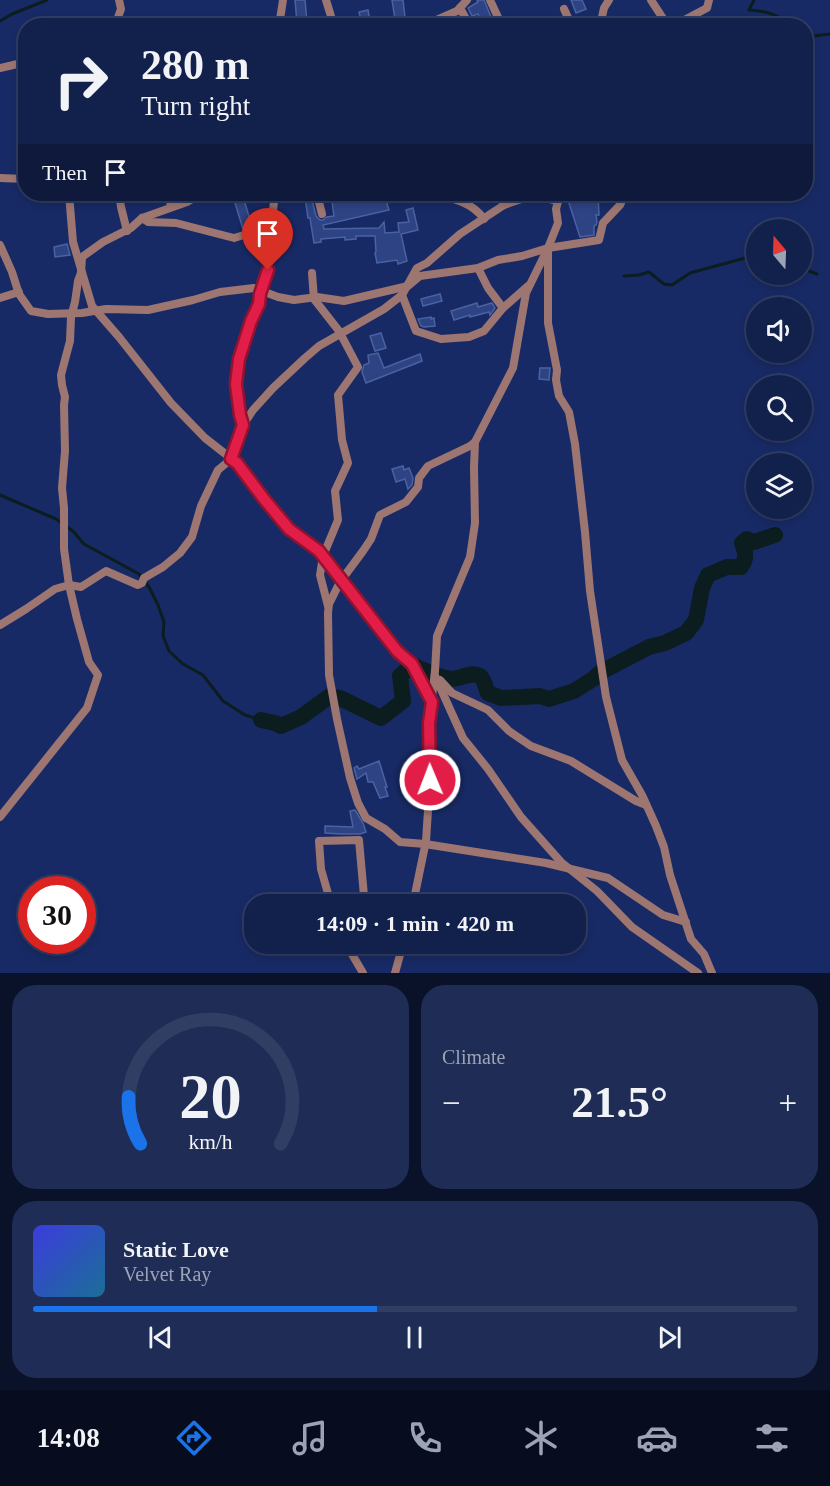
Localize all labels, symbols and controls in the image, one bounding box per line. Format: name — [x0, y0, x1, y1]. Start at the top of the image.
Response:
icon: right — [42, 42, 120, 120]
text: 280 m — [141, 42, 250, 88]
text: Turn right — [141, 91, 250, 121]
icon: arrive — [99, 156, 132, 189]
text: Then — [42, 160, 87, 185]
pin — [242, 208, 293, 270]
icon: arrive — [251, 217, 284, 250]
north arrow — [746, 219, 812, 285]
map controls — [746, 219, 812, 519]
button: sound — [746, 297, 812, 363]
button: search — [746, 375, 812, 441]
button: layers — [746, 453, 812, 519]
position arrow — [398, 748, 462, 812]
speed limit sign: 30 — [18, 876, 96, 954]
text: 14:09 · 1 min · 420 m — [316, 911, 514, 936]
text: Climate — [442, 1046, 505, 1068]
text: 20 — [179, 1062, 242, 1131]
text: 21.5° — [571, 1077, 668, 1127]
text: − — [442, 1085, 461, 1121]
text: + — [778, 1085, 797, 1121]
text: km/h — [188, 1130, 233, 1154]
text: Static Love — [123, 1237, 229, 1262]
text: Velvet Ray — [123, 1263, 211, 1285]
icon: previous — [144, 1321, 177, 1354]
icon: pause — [398, 1321, 431, 1354]
icon: next — [653, 1321, 686, 1354]
icon: directions — [173, 1417, 215, 1459]
icon: music — [289, 1417, 331, 1459]
icon: phone — [404, 1417, 446, 1459]
icon: climate — [520, 1417, 562, 1459]
icon: car — [636, 1417, 678, 1459]
icon: filters — [751, 1417, 793, 1459]
text: 14:08 — [37, 1423, 100, 1453]

